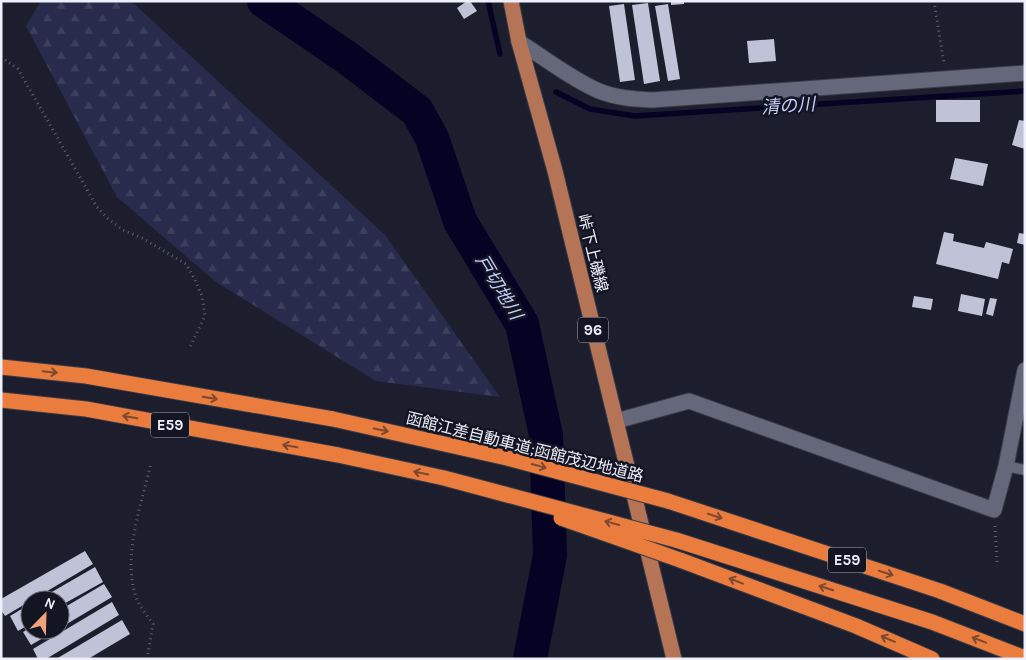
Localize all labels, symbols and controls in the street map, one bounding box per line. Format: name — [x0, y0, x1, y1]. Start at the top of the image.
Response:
water label: 清の川 — [760, 93, 818, 119]
street label: 峠下上磯線 — [574, 212, 612, 294]
water label: 戸切地川 — [471, 250, 528, 325]
road number: 96 — [578, 318, 608, 342]
one-way arrow — [41, 367, 57, 377]
one-way arrow — [202, 393, 218, 403]
street label: 函館江差自動車道;函館茂辺地道路 — [404, 408, 646, 486]
one-way arrow — [122, 412, 138, 422]
road number: E59 — [151, 412, 189, 438]
one-way arrow — [373, 426, 389, 435]
one-way arrow — [282, 441, 298, 451]
one-way arrow — [531, 462, 547, 472]
one-way arrow — [414, 467, 430, 477]
one-way arrow — [706, 512, 722, 521]
one-way arrow — [605, 517, 621, 527]
road number: E59 — [828, 548, 866, 572]
one-way arrow — [877, 568, 893, 578]
one-way arrow — [729, 576, 744, 585]
one-way arrow — [818, 582, 834, 592]
north arrow — [20, 590, 70, 640]
text: N — [42, 594, 58, 613]
one-way arrow — [881, 634, 896, 644]
one-way arrow — [972, 635, 987, 644]

